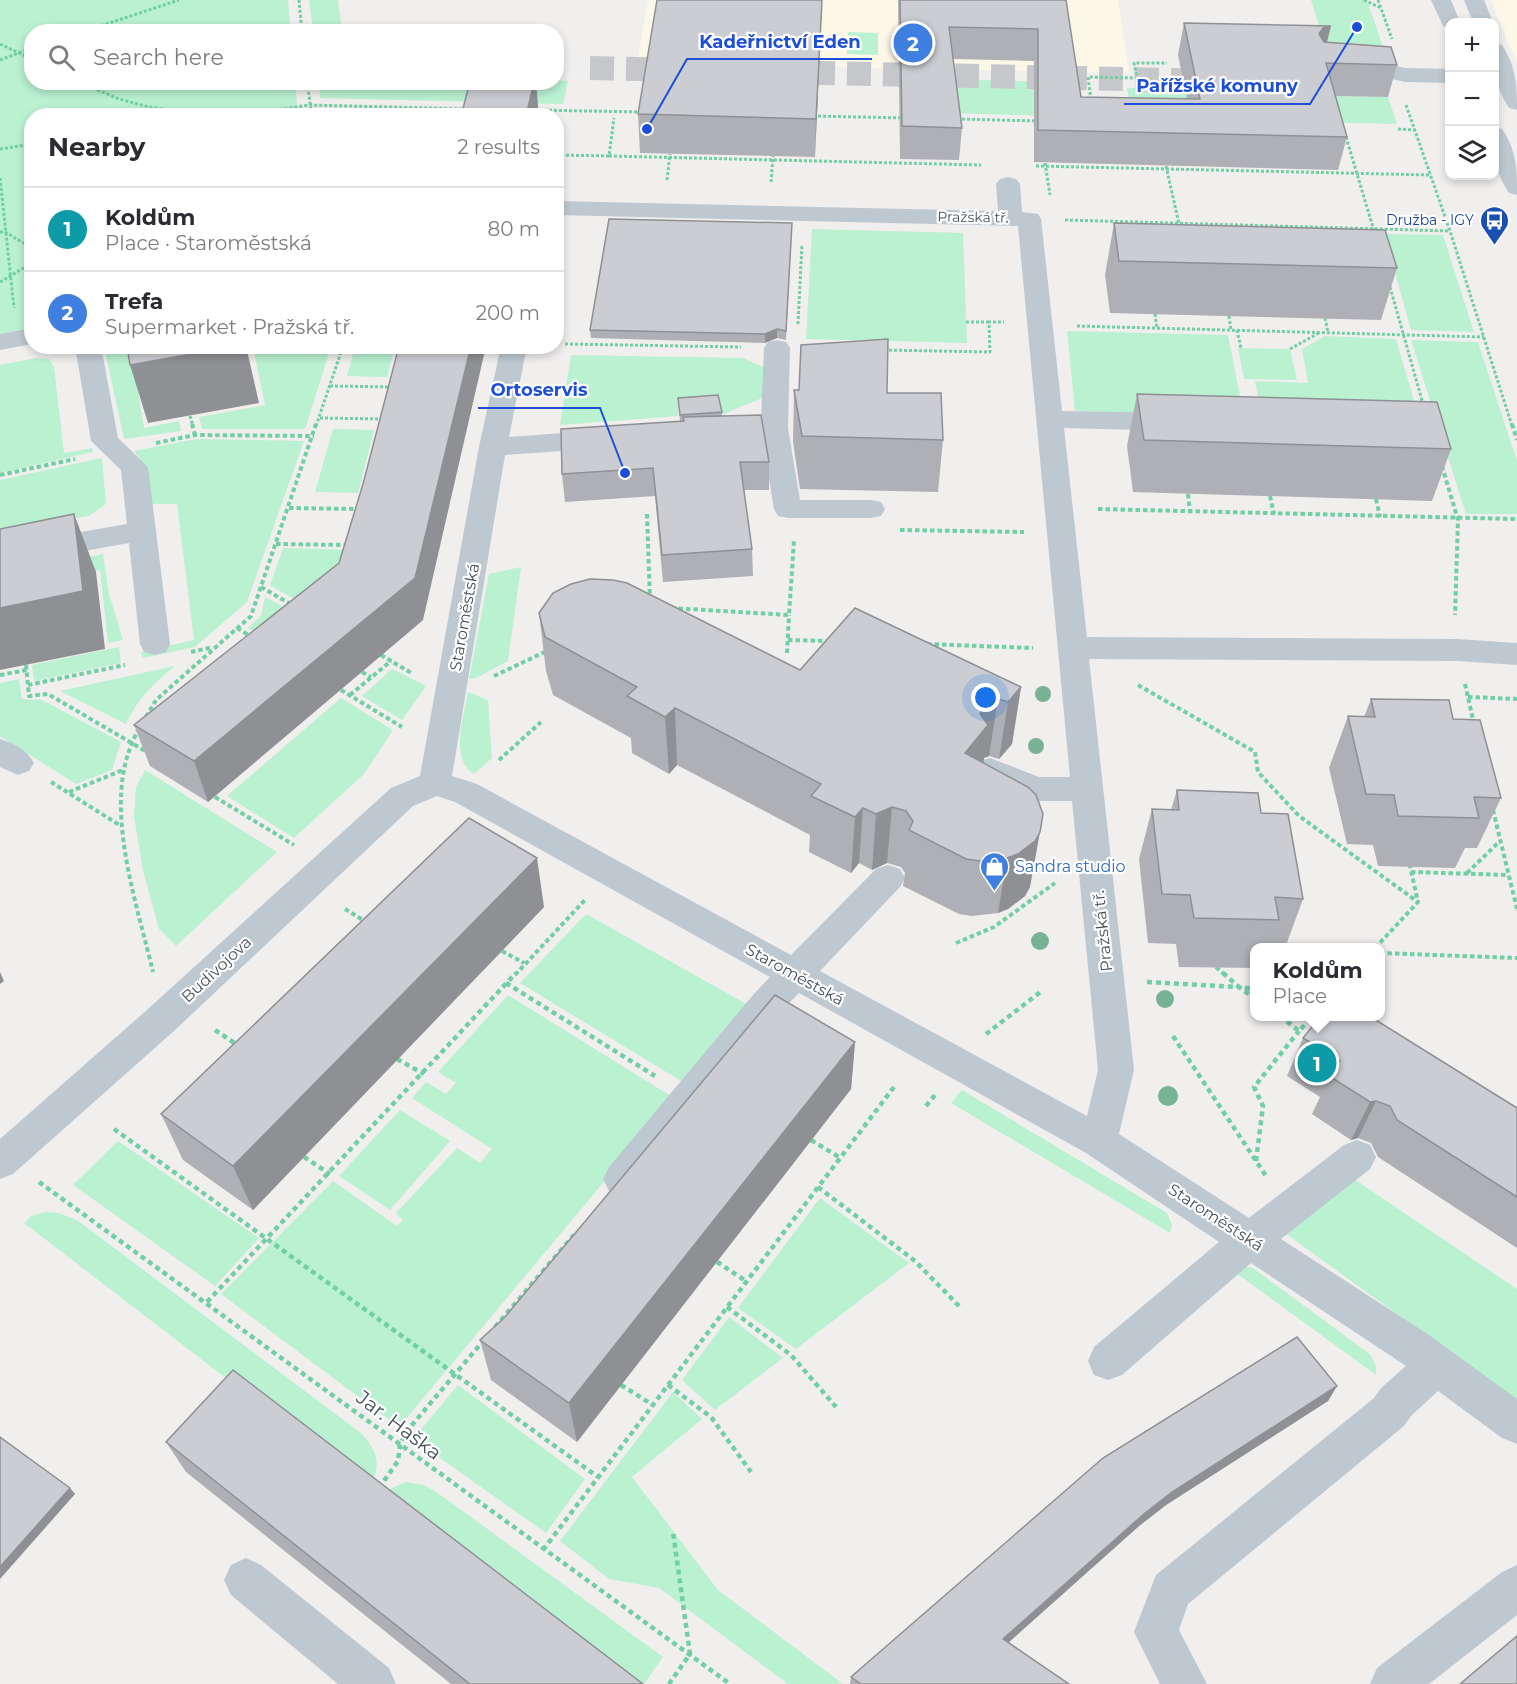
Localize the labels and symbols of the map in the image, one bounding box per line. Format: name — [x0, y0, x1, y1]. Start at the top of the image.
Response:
pin: 2 — [894, 20, 932, 66]
callout: Kadeřnictví Eden — [687, 23, 872, 59]
text: Kadeřnictví Eden — [699, 31, 861, 53]
callout: Pařížské komuny — [1124, 68, 1310, 104]
text: Pařížské komuny — [1136, 75, 1298, 97]
bus stop icon: Družba - IGY — [1479, 204, 1511, 246]
street label: Pražská tř. — [937, 207, 1009, 227]
place label: Družba - IGY — [1386, 211, 1474, 229]
callout: Ortoservis — [478, 372, 600, 408]
text: Ortoservis — [490, 379, 588, 401]
street label: Staroměstská — [446, 562, 483, 673]
your location — [971, 683, 1000, 712]
shop icon: Sandra studio — [978, 850, 1010, 892]
place label: Sandra studio — [1015, 857, 1126, 876]
street label: Pražská tř. — [1089, 889, 1116, 972]
street label: Budivojova — [178, 932, 255, 1006]
street label: Staroměstská — [742, 940, 847, 1009]
pin: 1 — [1298, 1040, 1336, 1086]
street label: Staroměstská — [1165, 1180, 1267, 1255]
street label: Jar. Haška — [351, 1385, 446, 1465]

